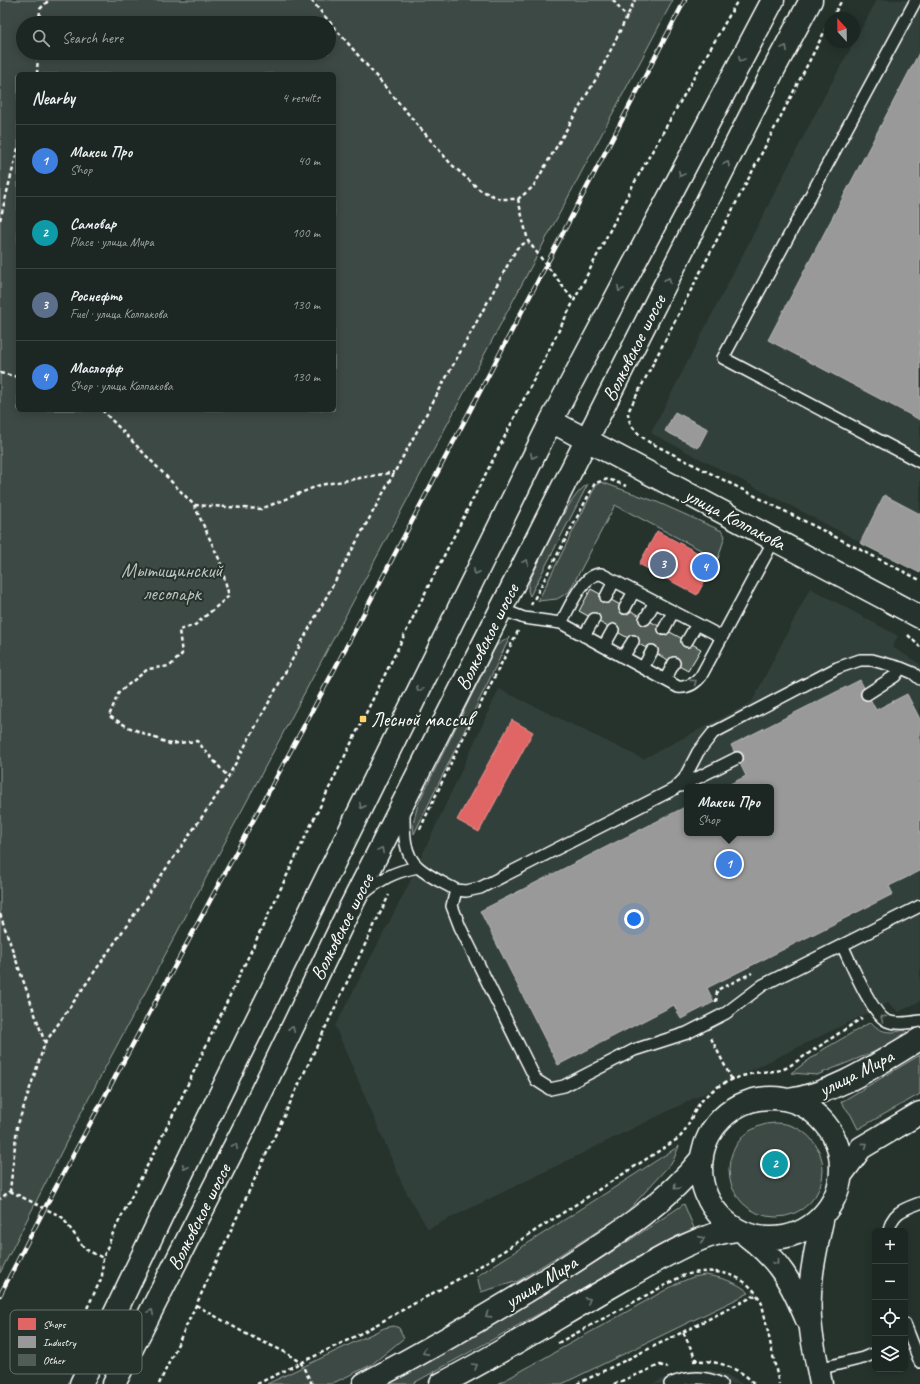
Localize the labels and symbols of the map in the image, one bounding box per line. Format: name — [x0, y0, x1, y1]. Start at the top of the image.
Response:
north arrow — [824, 12, 860, 48]
one-way arrow — [781, 45, 788, 52]
one-way arrow — [739, 55, 746, 62]
one-way arrow — [722, 161, 730, 168]
one-way arrow — [678, 170, 685, 177]
one-way arrow — [664, 277, 671, 284]
one-way arrow — [617, 285, 625, 292]
street label: Волковское шоссе — [596, 289, 672, 405]
one-way arrow — [530, 452, 538, 459]
street label: улица Колпакова — [680, 482, 791, 557]
pin: 3 — [650, 549, 676, 579]
pin: 4 — [692, 552, 718, 582]
park label: Мытищинский лесопарк — [121, 558, 224, 606]
one-way arrow — [521, 558, 528, 566]
one-way arrow — [473, 568, 481, 576]
street label: Волковское шоссе — [449, 578, 525, 694]
one-way arrow — [689, 680, 697, 687]
one-way arrow — [416, 685, 424, 692]
place label: Лесной массив — [371, 707, 478, 732]
marker: Лесной массив — [358, 714, 368, 724]
one-way arrow — [359, 802, 366, 809]
one-way arrow — [376, 847, 384, 854]
pin: 1 — [716, 849, 742, 879]
street label: Волковское шоссе — [304, 868, 380, 984]
your location — [624, 909, 644, 929]
one-way arrow — [880, 1016, 887, 1023]
one-way arrow — [287, 1025, 295, 1033]
street label: улица Мира — [814, 1043, 899, 1103]
one-way arrow — [230, 1142, 237, 1150]
one-way arrow — [861, 1143, 868, 1150]
pin: 2 — [762, 1149, 788, 1179]
street label: Волковское шоссе — [161, 1158, 237, 1274]
one-way arrow — [182, 1163, 190, 1170]
one-way arrow — [673, 1182, 681, 1190]
one-way arrow — [698, 1236, 706, 1244]
street label: улица Мира — [499, 1249, 583, 1314]
one-way arrow — [771, 1257, 778, 1264]
one-way arrow — [584, 1297, 591, 1305]
one-way arrow — [146, 1308, 154, 1316]
legend — [10, 1310, 142, 1374]
one-way arrow — [485, 1310, 492, 1318]
text: Shops — [43, 1317, 67, 1331]
text: Industry — [43, 1335, 77, 1349]
one-way arrow — [421, 1347, 429, 1355]
text: Other — [43, 1353, 66, 1367]
one-way arrow — [471, 1363, 478, 1370]

